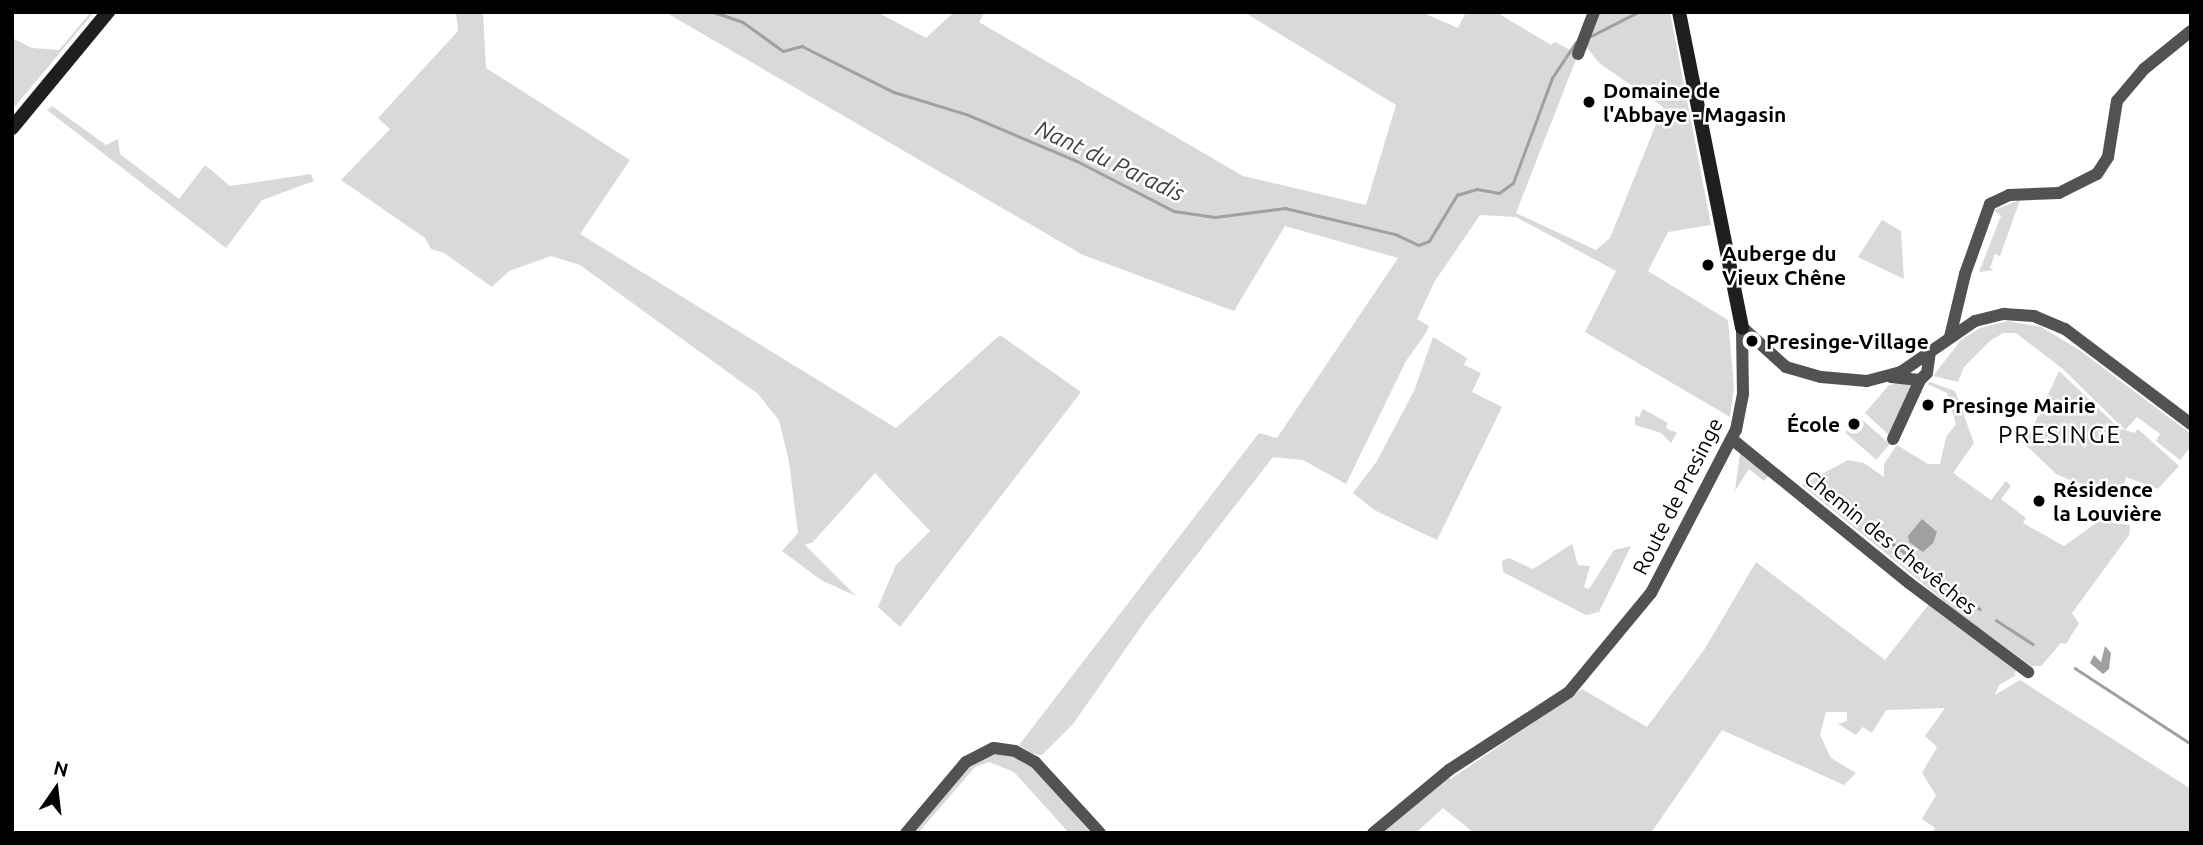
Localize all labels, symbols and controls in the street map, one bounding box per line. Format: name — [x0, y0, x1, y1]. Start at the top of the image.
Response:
place label: Domaine de l'Abbaye - Magasin — [1603, 77, 1786, 127]
marker: Domaine de l'Abbaye - Magasin — [1581, 94, 1597, 110]
water label: Nant du Paradis — [1031, 114, 1189, 208]
place label: Auberge du Vieux Chêne — [1722, 240, 1846, 290]
marker: Auberge du Vieux Chêne — [1700, 257, 1716, 273]
place label: Presinge-Village — [1766, 328, 1929, 354]
marker: Presinge-Village — [1744, 333, 1760, 349]
place label: Presinge Mairie — [1942, 392, 2096, 418]
marker: Presinge Mairie — [1920, 397, 1936, 413]
place label: École — [1787, 411, 1840, 437]
street label: Route de Presinge — [1627, 413, 1727, 579]
marker: École — [1846, 416, 1862, 432]
district label: PRESINGE — [1999, 421, 2121, 449]
street label: Chemin des Chevêches — [1800, 465, 1982, 619]
place label: Résidence la Louvière — [2053, 476, 2162, 526]
marker: Résidence la Louvière — [2031, 493, 2047, 509]
north arrow — [21, 754, 91, 824]
text: N — [52, 756, 71, 781]

